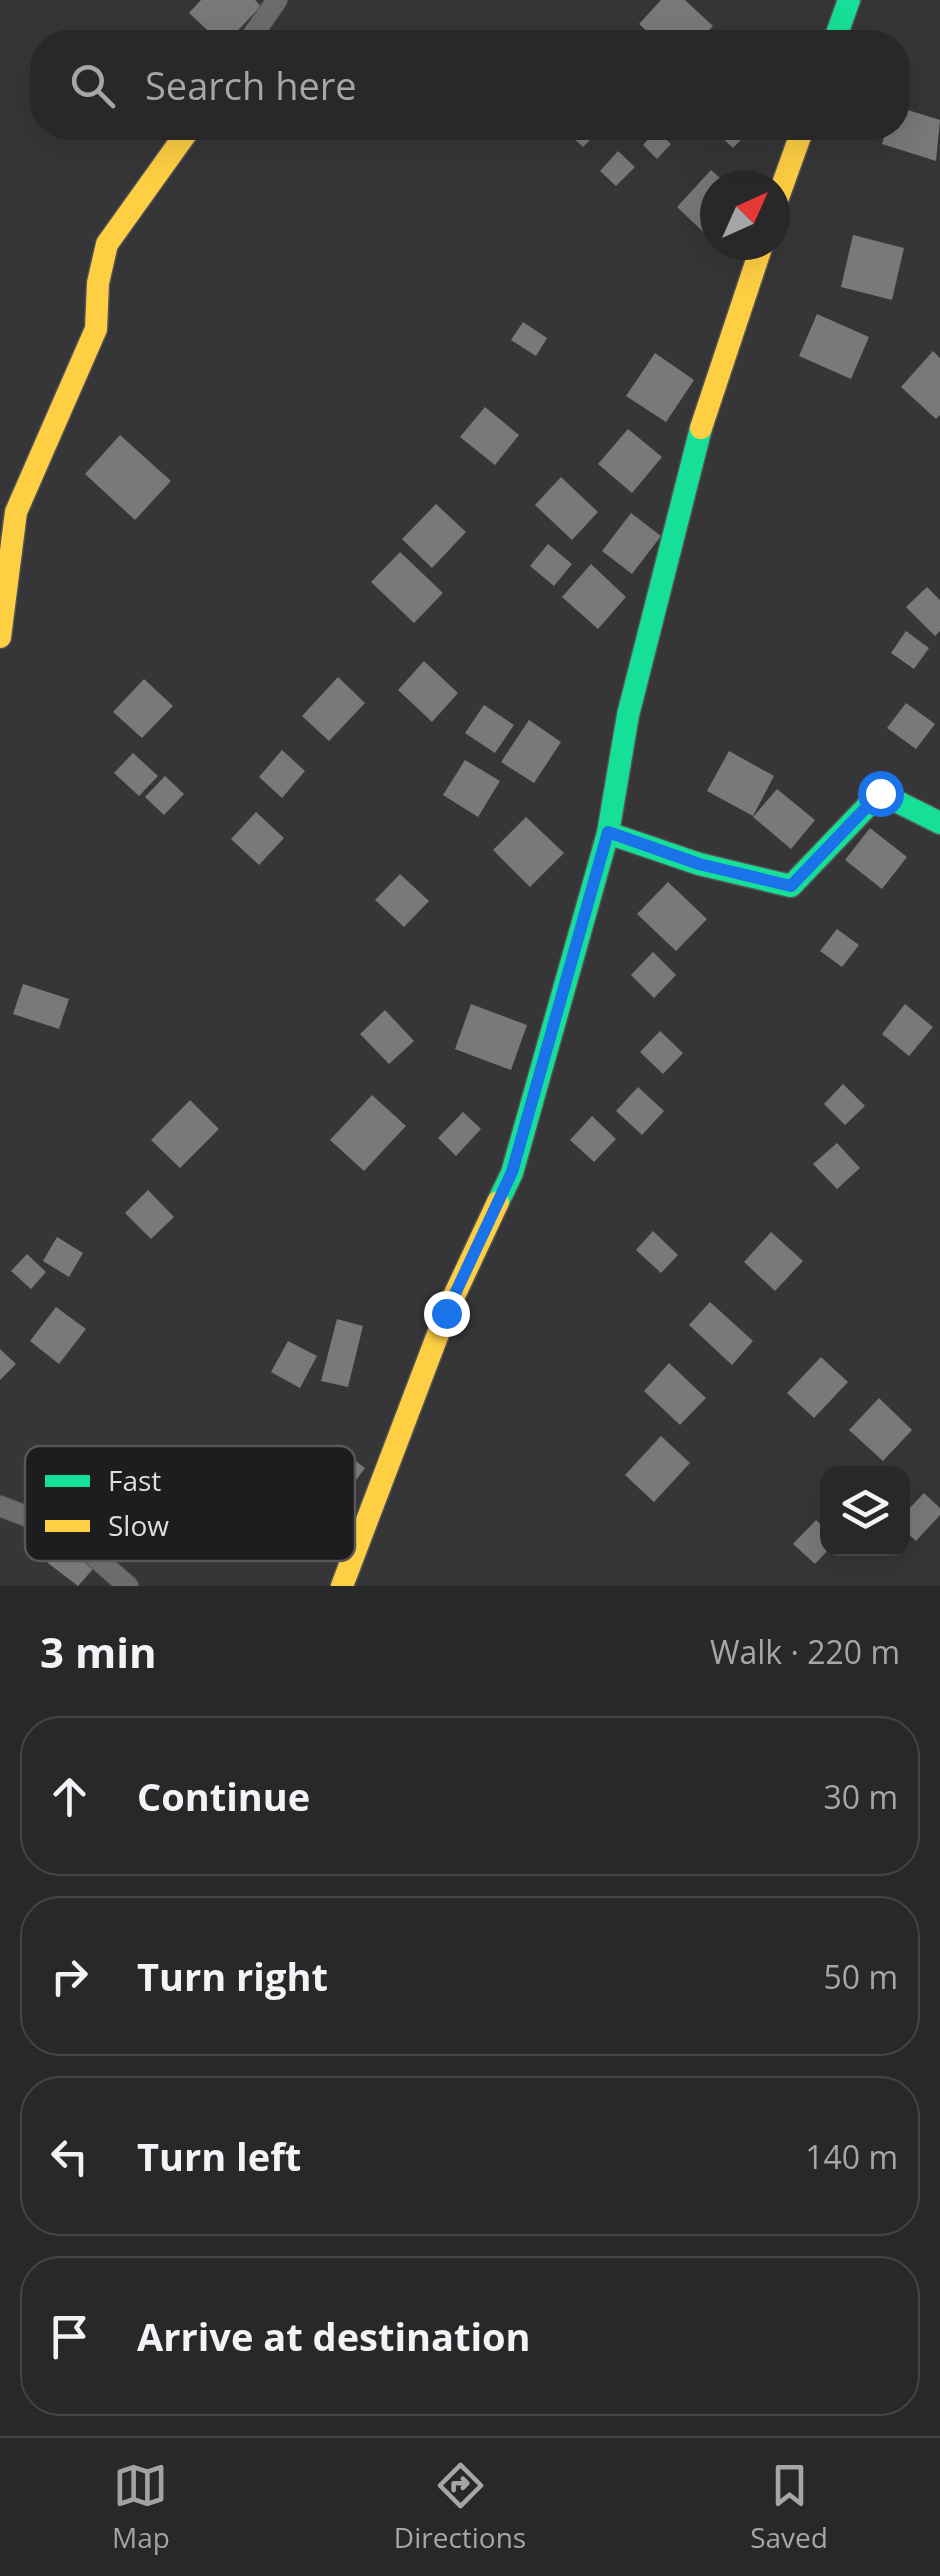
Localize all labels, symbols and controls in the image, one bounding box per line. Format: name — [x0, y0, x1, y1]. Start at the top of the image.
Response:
search box — [30, 30, 910, 140]
icon: search — [65, 58, 120, 113]
text: Search here — [145, 59, 357, 111]
north arrow — [700, 170, 790, 260]
route start — [858, 771, 904, 817]
route end — [424, 1291, 470, 1337]
legend — [25, 1446, 355, 1561]
text: Fast — [108, 1461, 161, 1499]
map controls — [820, 1466, 910, 1556]
button: layers — [820, 1466, 910, 1556]
text: Slow — [108, 1506, 169, 1544]
text: 3 min — [40, 1623, 157, 1680]
text: Walk · 220 m — [710, 1630, 900, 1673]
icon: ahead — [42, 1769, 97, 1824]
text: Continue — [137, 1770, 310, 1822]
text: 30 m — [823, 1775, 898, 1818]
icon: right — [42, 1949, 97, 2004]
text: Turn right — [137, 1950, 328, 2002]
text: 50 m — [823, 1955, 898, 1998]
icon: left — [42, 2129, 97, 2184]
text: Turn left — [137, 2130, 301, 2182]
text: 140 m — [805, 2135, 898, 2178]
icon: arrive — [42, 2309, 97, 2364]
text: Arrive at destination — [137, 2310, 531, 2362]
tab: Map — [112, 2458, 170, 2556]
tab: Directions — [394, 2458, 526, 2556]
tab: Saved — [750, 2458, 828, 2556]

